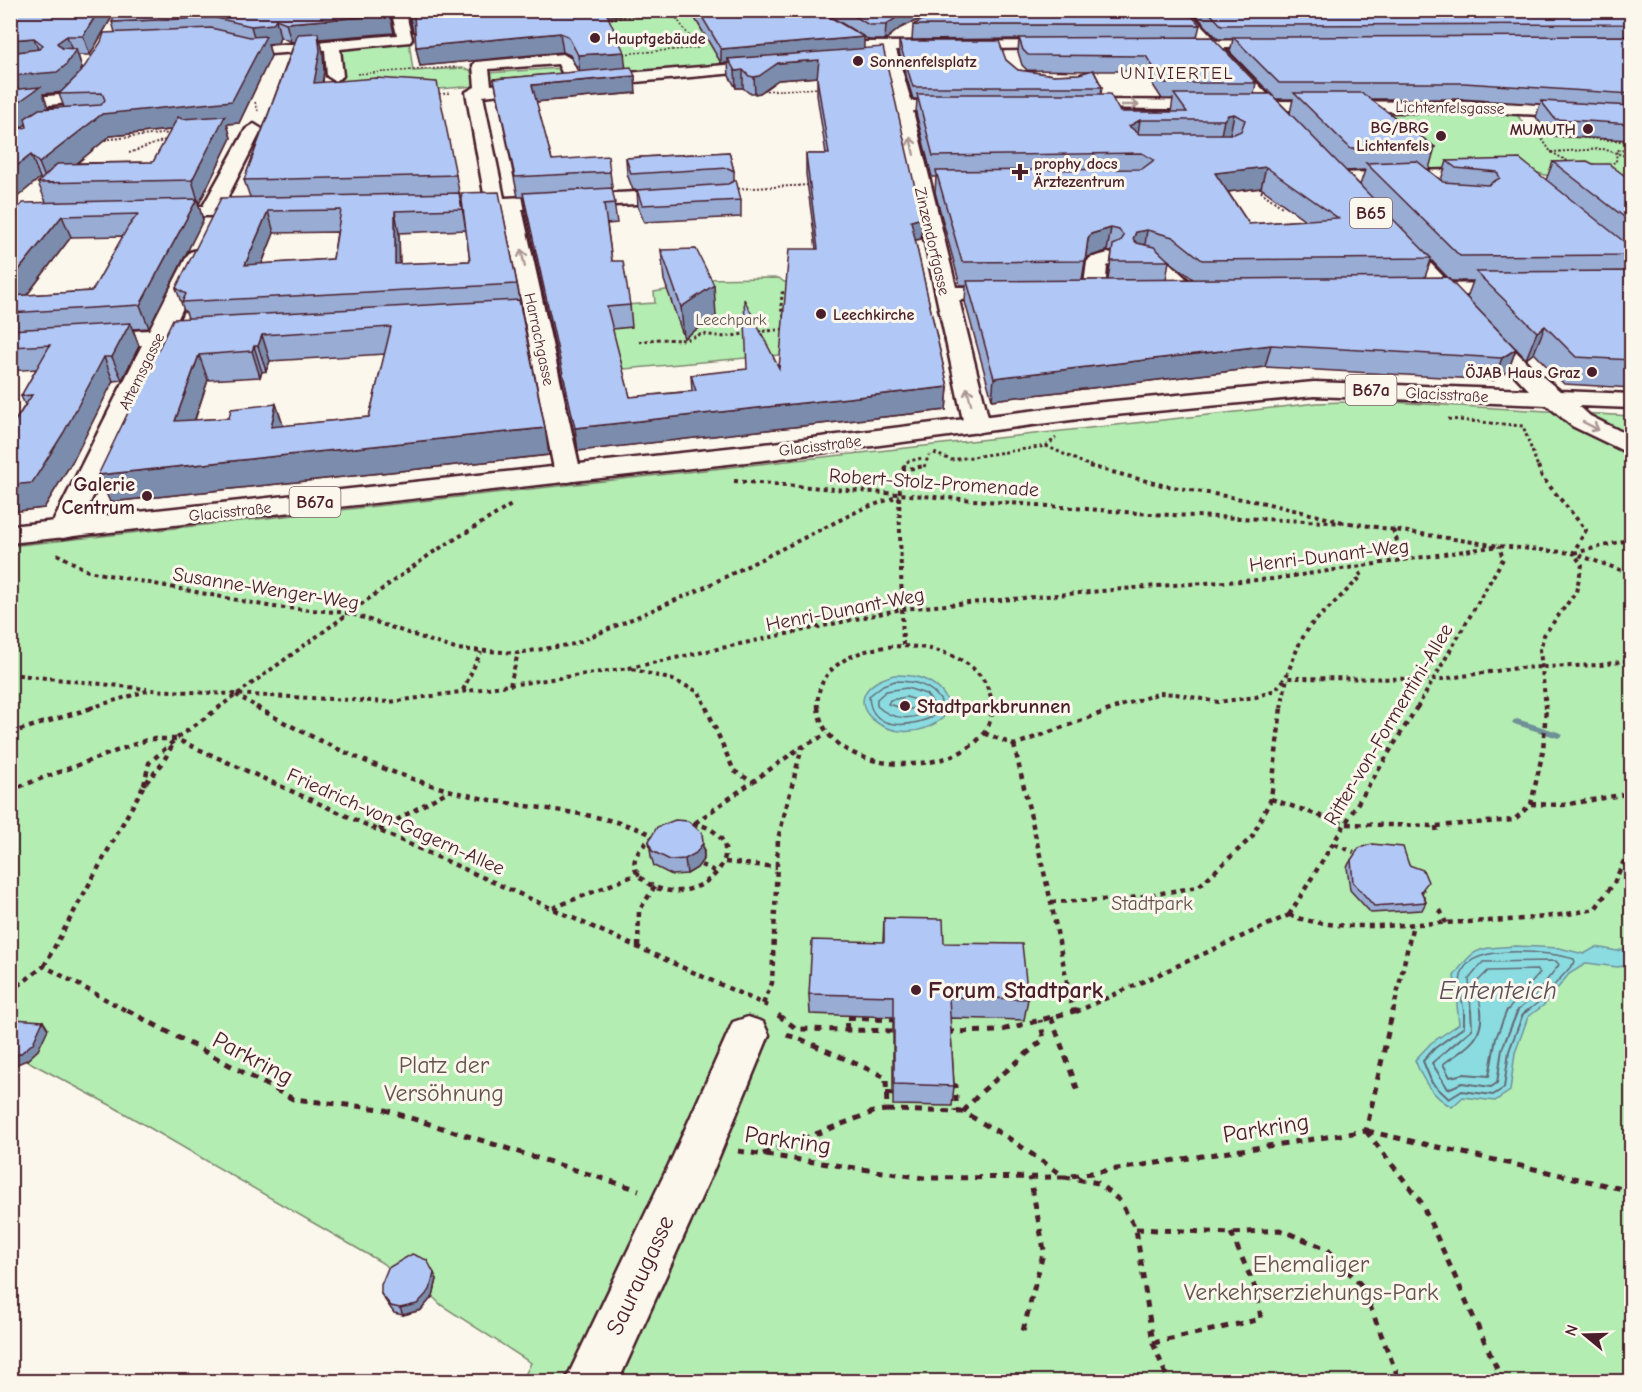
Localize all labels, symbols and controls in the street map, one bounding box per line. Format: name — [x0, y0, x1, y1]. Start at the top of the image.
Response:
place label: Hauptgebäude — [607, 30, 706, 48]
marker: Hauptgebäude — [588, 31, 602, 45]
place label: Sonnenfelsplatz — [870, 53, 977, 71]
marker: Sonnenfelsplatz — [851, 54, 865, 68]
district label: UNIVIERTEL — [1120, 63, 1234, 84]
street label: Lichtenfelsgasse — [1395, 98, 1505, 118]
one-way arrow — [1119, 99, 1139, 111]
place label: BG/BRG Lichtenfels — [1356, 119, 1429, 155]
place label: MUMUTH — [1510, 121, 1576, 139]
marker: MUMUTH — [1581, 122, 1595, 136]
marker: BG/BRG Lichtenfels — [1434, 129, 1448, 143]
one-way arrow — [906, 137, 917, 156]
place label: prophy docs Ärztezentrum — [1034, 155, 1125, 191]
marker: prophy docs Ärztezentrum — [1011, 163, 1029, 181]
street label: Zinzendorfgasse — [911, 185, 953, 297]
road number: B65 — [1350, 198, 1392, 228]
one-way arrow — [517, 249, 528, 268]
street label: Harrachgasse — [520, 291, 558, 387]
place label: Leechkirche — [833, 306, 915, 324]
marker: Leechkirche — [814, 307, 828, 321]
park label: Leechpark — [696, 311, 767, 329]
street label: Attemsgasse — [115, 330, 168, 413]
place label: ÖJAB Haus Graz — [1465, 364, 1580, 382]
marker: ÖJAB Haus Graz — [1585, 365, 1599, 379]
road number: B67a — [1346, 375, 1396, 405]
street label: Glacisstraße — [1405, 384, 1489, 406]
one-way arrow — [963, 387, 975, 406]
one-way arrow — [1581, 420, 1599, 432]
street label: Glacisstraße — [778, 432, 863, 460]
street label: Robert-Stolz-Promenade — [828, 464, 1040, 501]
place label: Galerie Centrum — [61, 473, 135, 519]
road number: B67a — [290, 487, 340, 517]
marker: Galerie Centrum — [140, 489, 154, 503]
street label: Glacisstraße — [188, 499, 272, 525]
street label: Henri-Dunant-Weg — [1248, 534, 1410, 577]
street label: Susanne-Wenger-Weg — [171, 562, 361, 615]
street label: Henri-Dunant-Weg — [764, 583, 926, 636]
street label: Ritter-von-Formentini-Allee — [1319, 619, 1458, 829]
place label: Stadtparkbrunnen — [917, 695, 1071, 718]
marker: Stadtparkbrunnen — [898, 699, 912, 713]
street label: Friedrich-von-Gagern-Allee — [283, 763, 508, 880]
park label: Stadtpark — [1111, 892, 1193, 915]
place label: Forum Stadtpark — [928, 976, 1103, 1004]
water label: Ententeich — [1439, 976, 1557, 1006]
marker: Forum Stadtpark — [909, 983, 923, 997]
street label: Parkring — [208, 1025, 298, 1091]
park label: Platz der Versöhnung — [384, 1051, 504, 1107]
street label: Parkring — [1221, 1107, 1311, 1149]
street label: Parkring — [743, 1120, 833, 1160]
street label: Sauraugasse — [600, 1211, 680, 1339]
park label: Ehemaliger Verkehrserziehungs-Park — [1184, 1250, 1439, 1306]
north arrow — [1555, 1305, 1615, 1365]
text: N — [1562, 1323, 1582, 1338]

